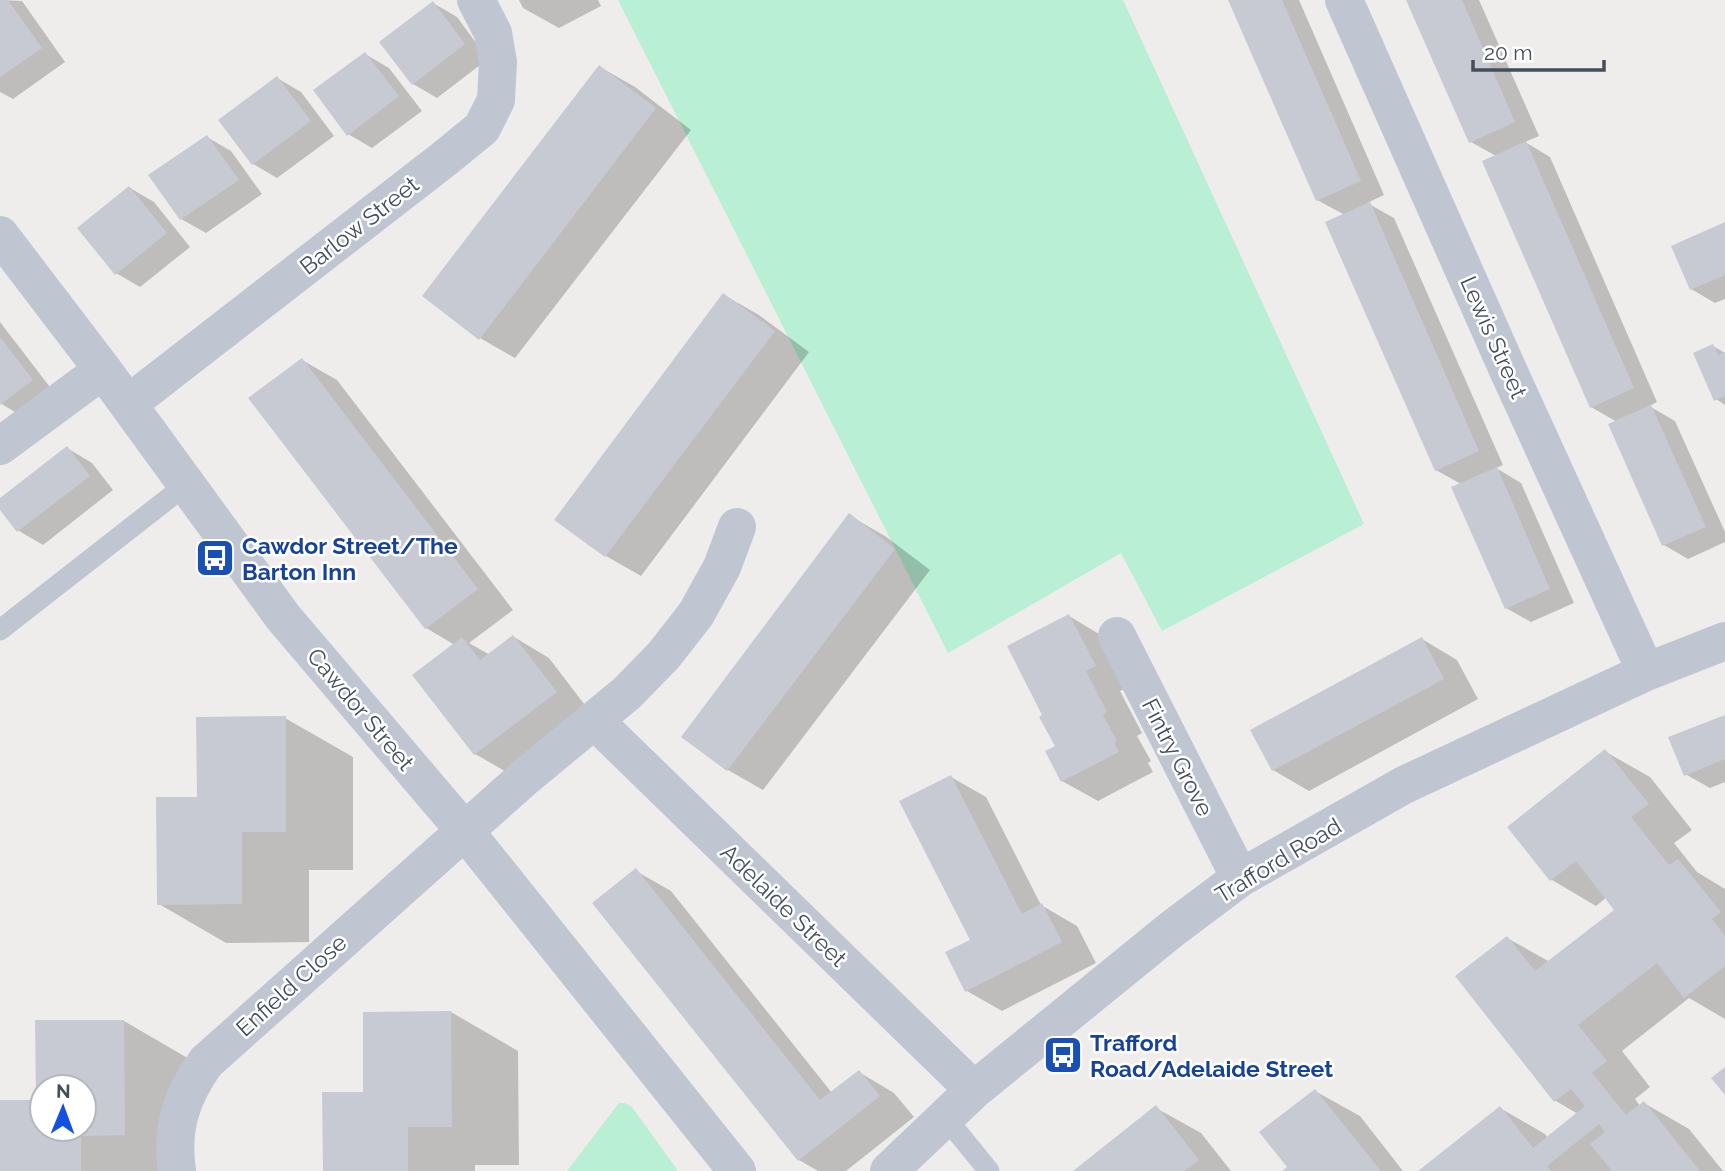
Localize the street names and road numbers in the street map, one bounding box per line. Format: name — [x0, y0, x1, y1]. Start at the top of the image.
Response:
street label: Barlow Street — [294, 170, 424, 280]
street label: Lewis Street — [1455, 272, 1533, 402]
street label: Cawdor Street — [302, 642, 420, 776]
street label: Fintry Grove — [1137, 694, 1219, 820]
street label: Trafford Road — [1210, 812, 1346, 908]
street label: Adelaide Street — [716, 838, 853, 972]
street label: Enfield Close — [230, 928, 352, 1042]

